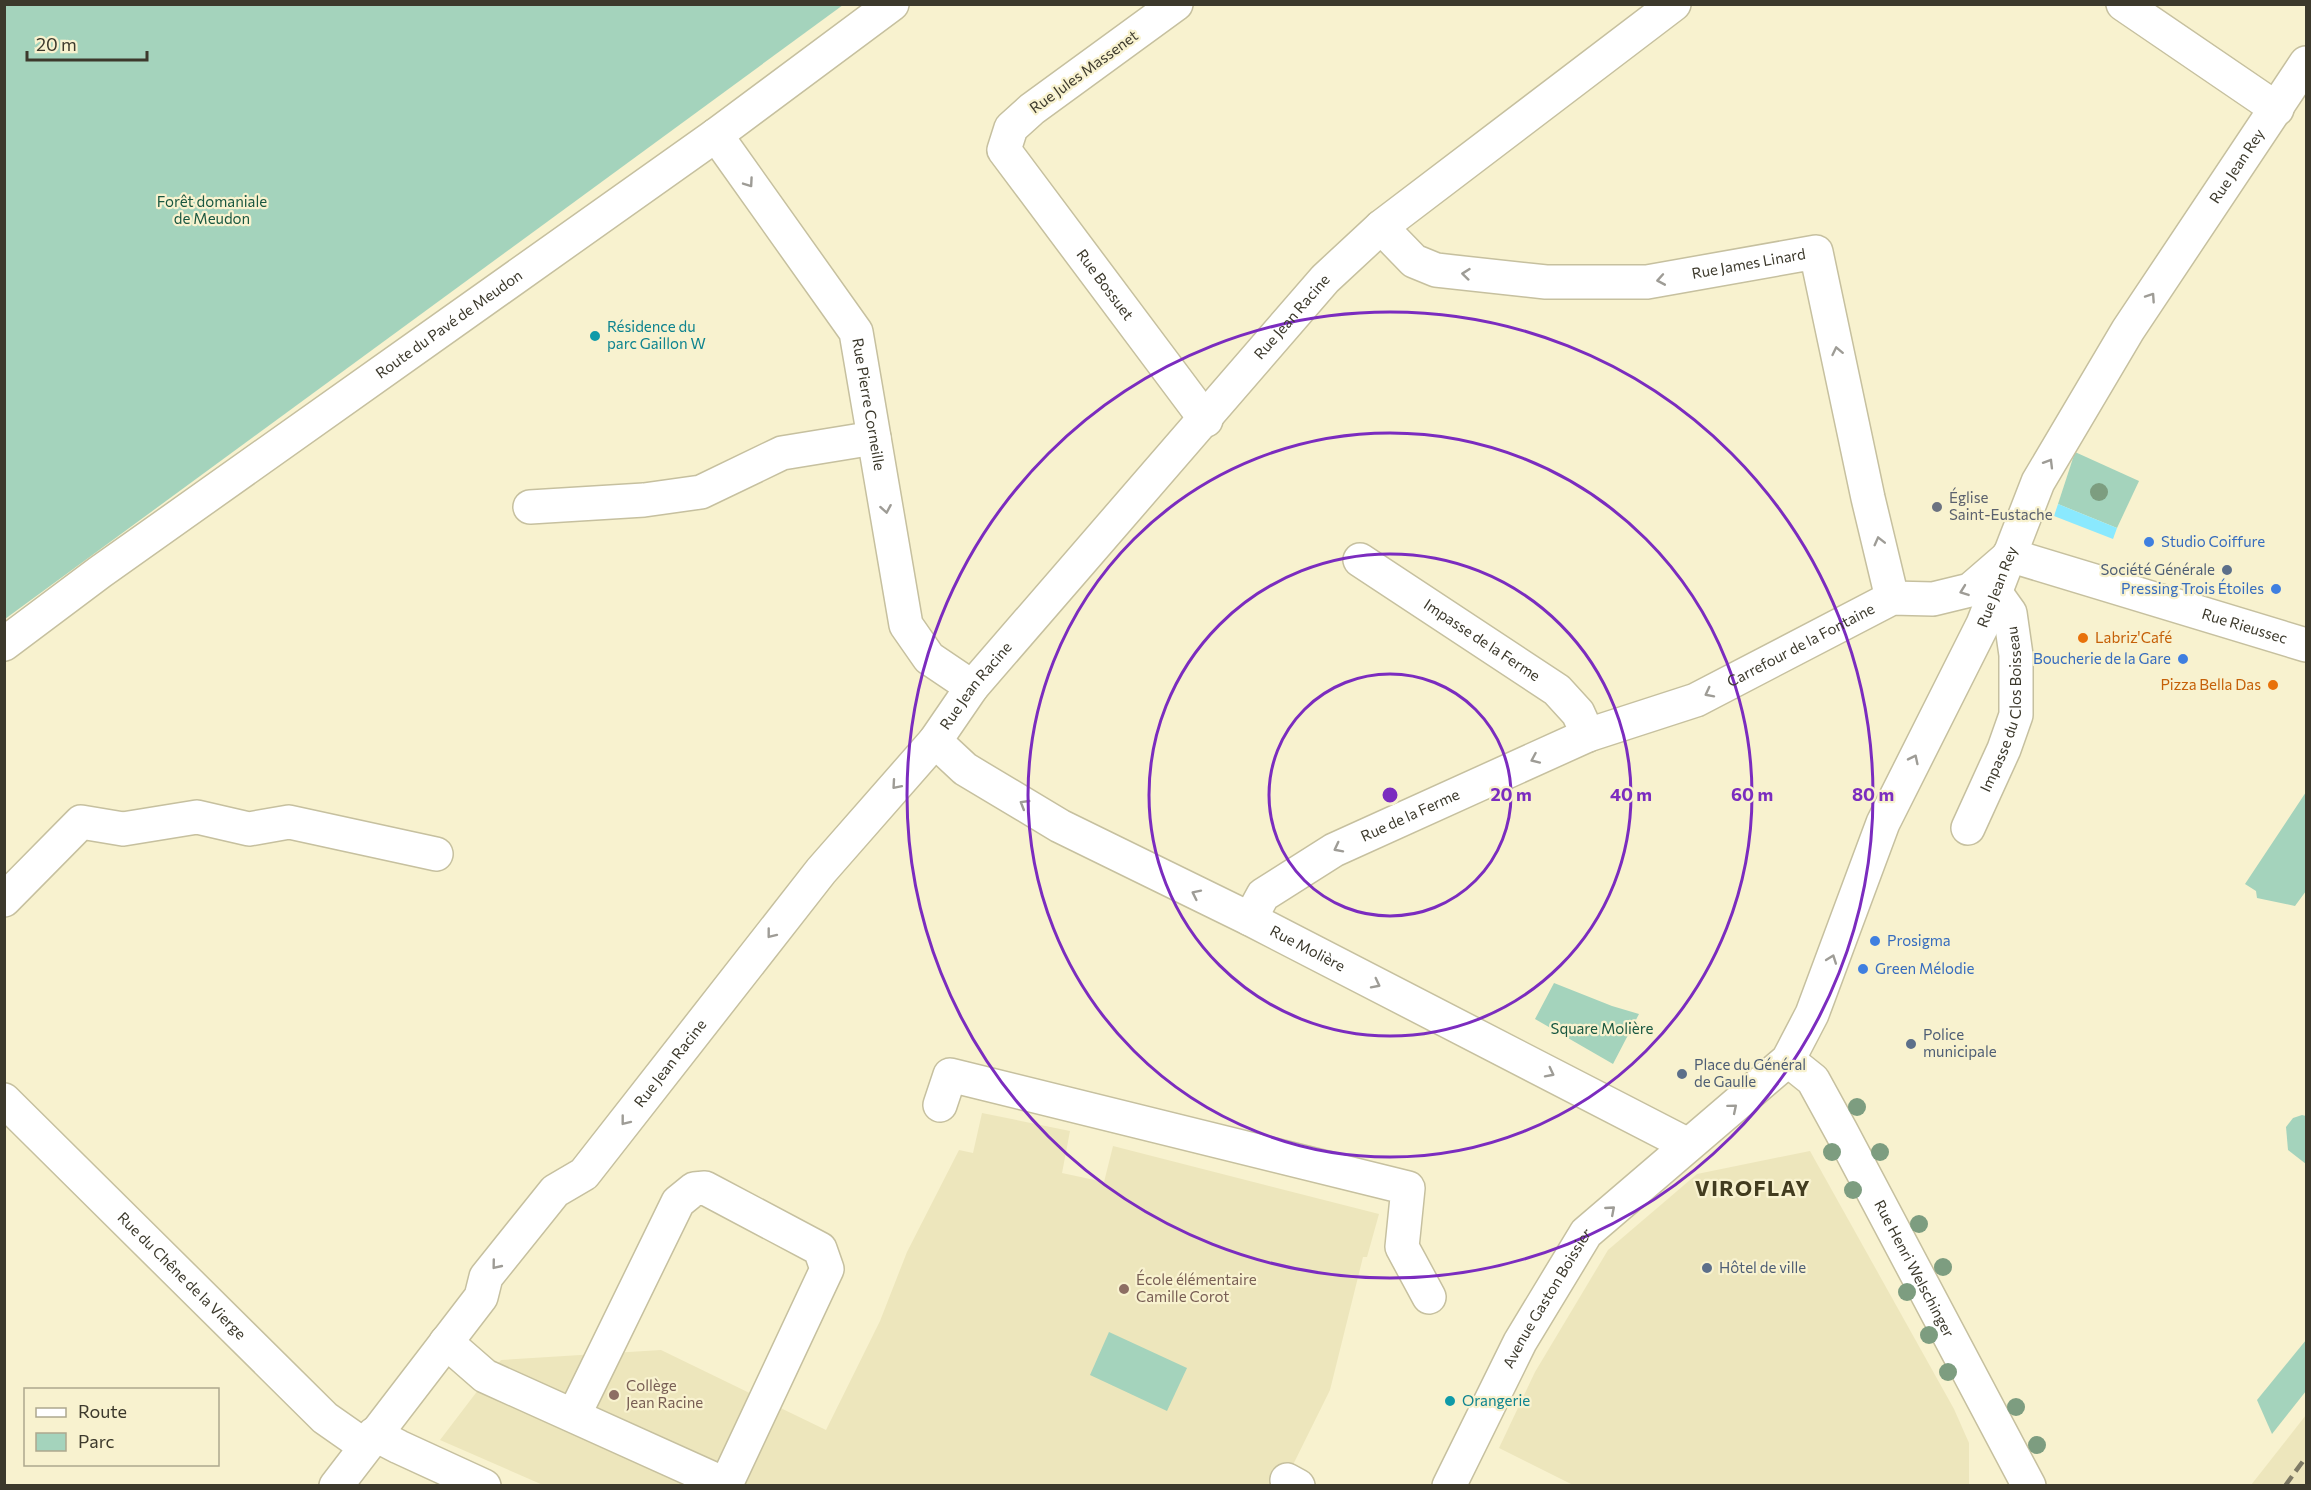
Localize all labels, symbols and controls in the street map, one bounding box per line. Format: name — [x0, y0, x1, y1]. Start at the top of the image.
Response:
scale bar — [27, 24, 147, 62]
street label: Rue Jules Massenet — [1026, 26, 1141, 117]
text: 20 m — [36, 33, 77, 55]
street label: Rue Jean Rey — [2205, 125, 2268, 206]
one-way arrow — [742, 176, 753, 187]
park label: Forêt domaniale de Meudon — [157, 192, 267, 227]
street label: Rue James Linard — [1690, 244, 1807, 282]
street label: Rue Bossuet — [1073, 245, 1138, 323]
street label: Route du Pavé de Meudon — [372, 265, 525, 382]
one-way arrow — [1462, 268, 1471, 280]
street label: Rue Jean Racine — [1250, 270, 1333, 363]
one-way arrow — [1656, 273, 1665, 285]
one-way arrow — [2144, 293, 2155, 304]
place label: Résidence du parc Gaillon W — [607, 317, 706, 352]
marker: Résidence du parc Gaillon W — [588, 329, 602, 343]
street label: Rue Pierre Corneille — [849, 337, 889, 472]
one-way arrow — [1831, 346, 1844, 356]
one-way arrow — [2042, 459, 2053, 469]
place label: Église Saint-Eustache — [1949, 487, 2053, 523]
marker: Église Saint-Eustache — [1930, 500, 1944, 514]
one-way arrow — [880, 504, 892, 513]
place label: Studio Coiffure — [2161, 532, 2265, 550]
marker: Studio Coiffure — [2142, 535, 2156, 549]
one-way arrow — [1873, 536, 1886, 546]
street label: Rue Jean Rey — [1973, 543, 2020, 630]
place label: Société Générale — [2101, 560, 2215, 578]
marker: Société Générale — [2220, 563, 2234, 577]
place label: Pressing Trois Étoiles — [2121, 578, 2264, 597]
marker: Pressing Trois Étoiles — [2269, 582, 2283, 596]
one-way arrow — [1959, 583, 1969, 596]
street label: Impasse de la Ferme — [1421, 595, 1544, 685]
street label: Carrefour de la Fontaine — [1724, 599, 1877, 690]
street label: Rue Rieussec — [2200, 604, 2290, 647]
street label: Impasse du Clos Boisseau — [1976, 625, 2024, 795]
place label: Labriz'Café — [2095, 628, 2172, 646]
marker: Labriz'Café — [2076, 631, 2090, 645]
street label: Rue Jean Racine — [935, 638, 1015, 733]
place label: Boucherie de la Gare — [2033, 649, 2171, 667]
marker: Boucherie de la Gare — [2176, 652, 2190, 666]
place label: Pizza Bella Das — [2160, 675, 2261, 693]
marker: Pizza Bella Das — [2266, 678, 2280, 692]
one-way arrow — [1705, 686, 1715, 697]
one-way arrow — [1530, 752, 1541, 764]
one-way arrow — [1907, 755, 1919, 766]
one-way arrow — [892, 778, 903, 789]
text: 20 m — [1490, 783, 1532, 805]
text: 40 m — [1610, 783, 1652, 805]
text: 60 m — [1731, 783, 1773, 805]
text: 80 m — [1852, 783, 1894, 805]
street label: Rue de la Ferme — [1358, 784, 1462, 845]
centre of rings — [1380, 785, 1400, 805]
one-way arrow — [1020, 799, 1030, 811]
one-way arrow — [1333, 841, 1344, 853]
one-way arrow — [1192, 890, 1203, 902]
street label: Rue Molière — [1267, 921, 1348, 975]
one-way arrow — [768, 928, 779, 939]
place label: Prosigma — [1887, 931, 1951, 949]
marker: Prosigma — [1868, 934, 1882, 948]
one-way arrow — [1825, 954, 1838, 965]
place label: Green Mélodie — [1875, 959, 1975, 977]
marker: Green Mélodie — [1856, 962, 1870, 976]
one-way arrow — [1370, 977, 1381, 988]
street label: Rue Jean Racine — [630, 1015, 710, 1110]
park label: Square Molière — [1551, 1019, 1653, 1037]
place label: Police municipale — [1923, 1025, 1997, 1060]
marker: Police municipale — [1904, 1037, 1918, 1051]
place label: Place du Général de Gaulle — [1694, 1055, 1806, 1090]
one-way arrow — [1544, 1066, 1554, 1077]
marker: Place du Général de Gaulle — [1675, 1067, 1689, 1081]
one-way arrow — [1726, 1104, 1737, 1115]
one-way arrow — [622, 1114, 633, 1125]
district label: VIROFLAY — [1695, 1175, 1811, 1200]
street label: Rue Henri Welschinger — [1871, 1196, 1959, 1340]
one-way arrow — [1604, 1206, 1615, 1217]
street label: Rue du Chêne de la Vierge — [114, 1208, 250, 1343]
street label: Avenue Gaston Boissier — [1499, 1223, 1594, 1371]
one-way arrow — [492, 1258, 503, 1269]
place label: Hôtel de ville — [1719, 1258, 1806, 1276]
marker: Hôtel de ville — [1700, 1261, 1714, 1275]
place label: École élémentaire Camille Corot — [1136, 1269, 1257, 1305]
marker: École élémentaire Camille Corot — [1117, 1282, 1131, 1296]
place label: Collège Jean Racine — [626, 1376, 703, 1411]
legend — [24, 1388, 219, 1466]
marker: Collège Jean Racine — [607, 1388, 621, 1402]
place label: Orangerie — [1462, 1391, 1530, 1409]
marker: Orangerie — [1443, 1394, 1457, 1408]
text: Route — [78, 1400, 127, 1422]
text: Parc — [78, 1430, 115, 1452]

